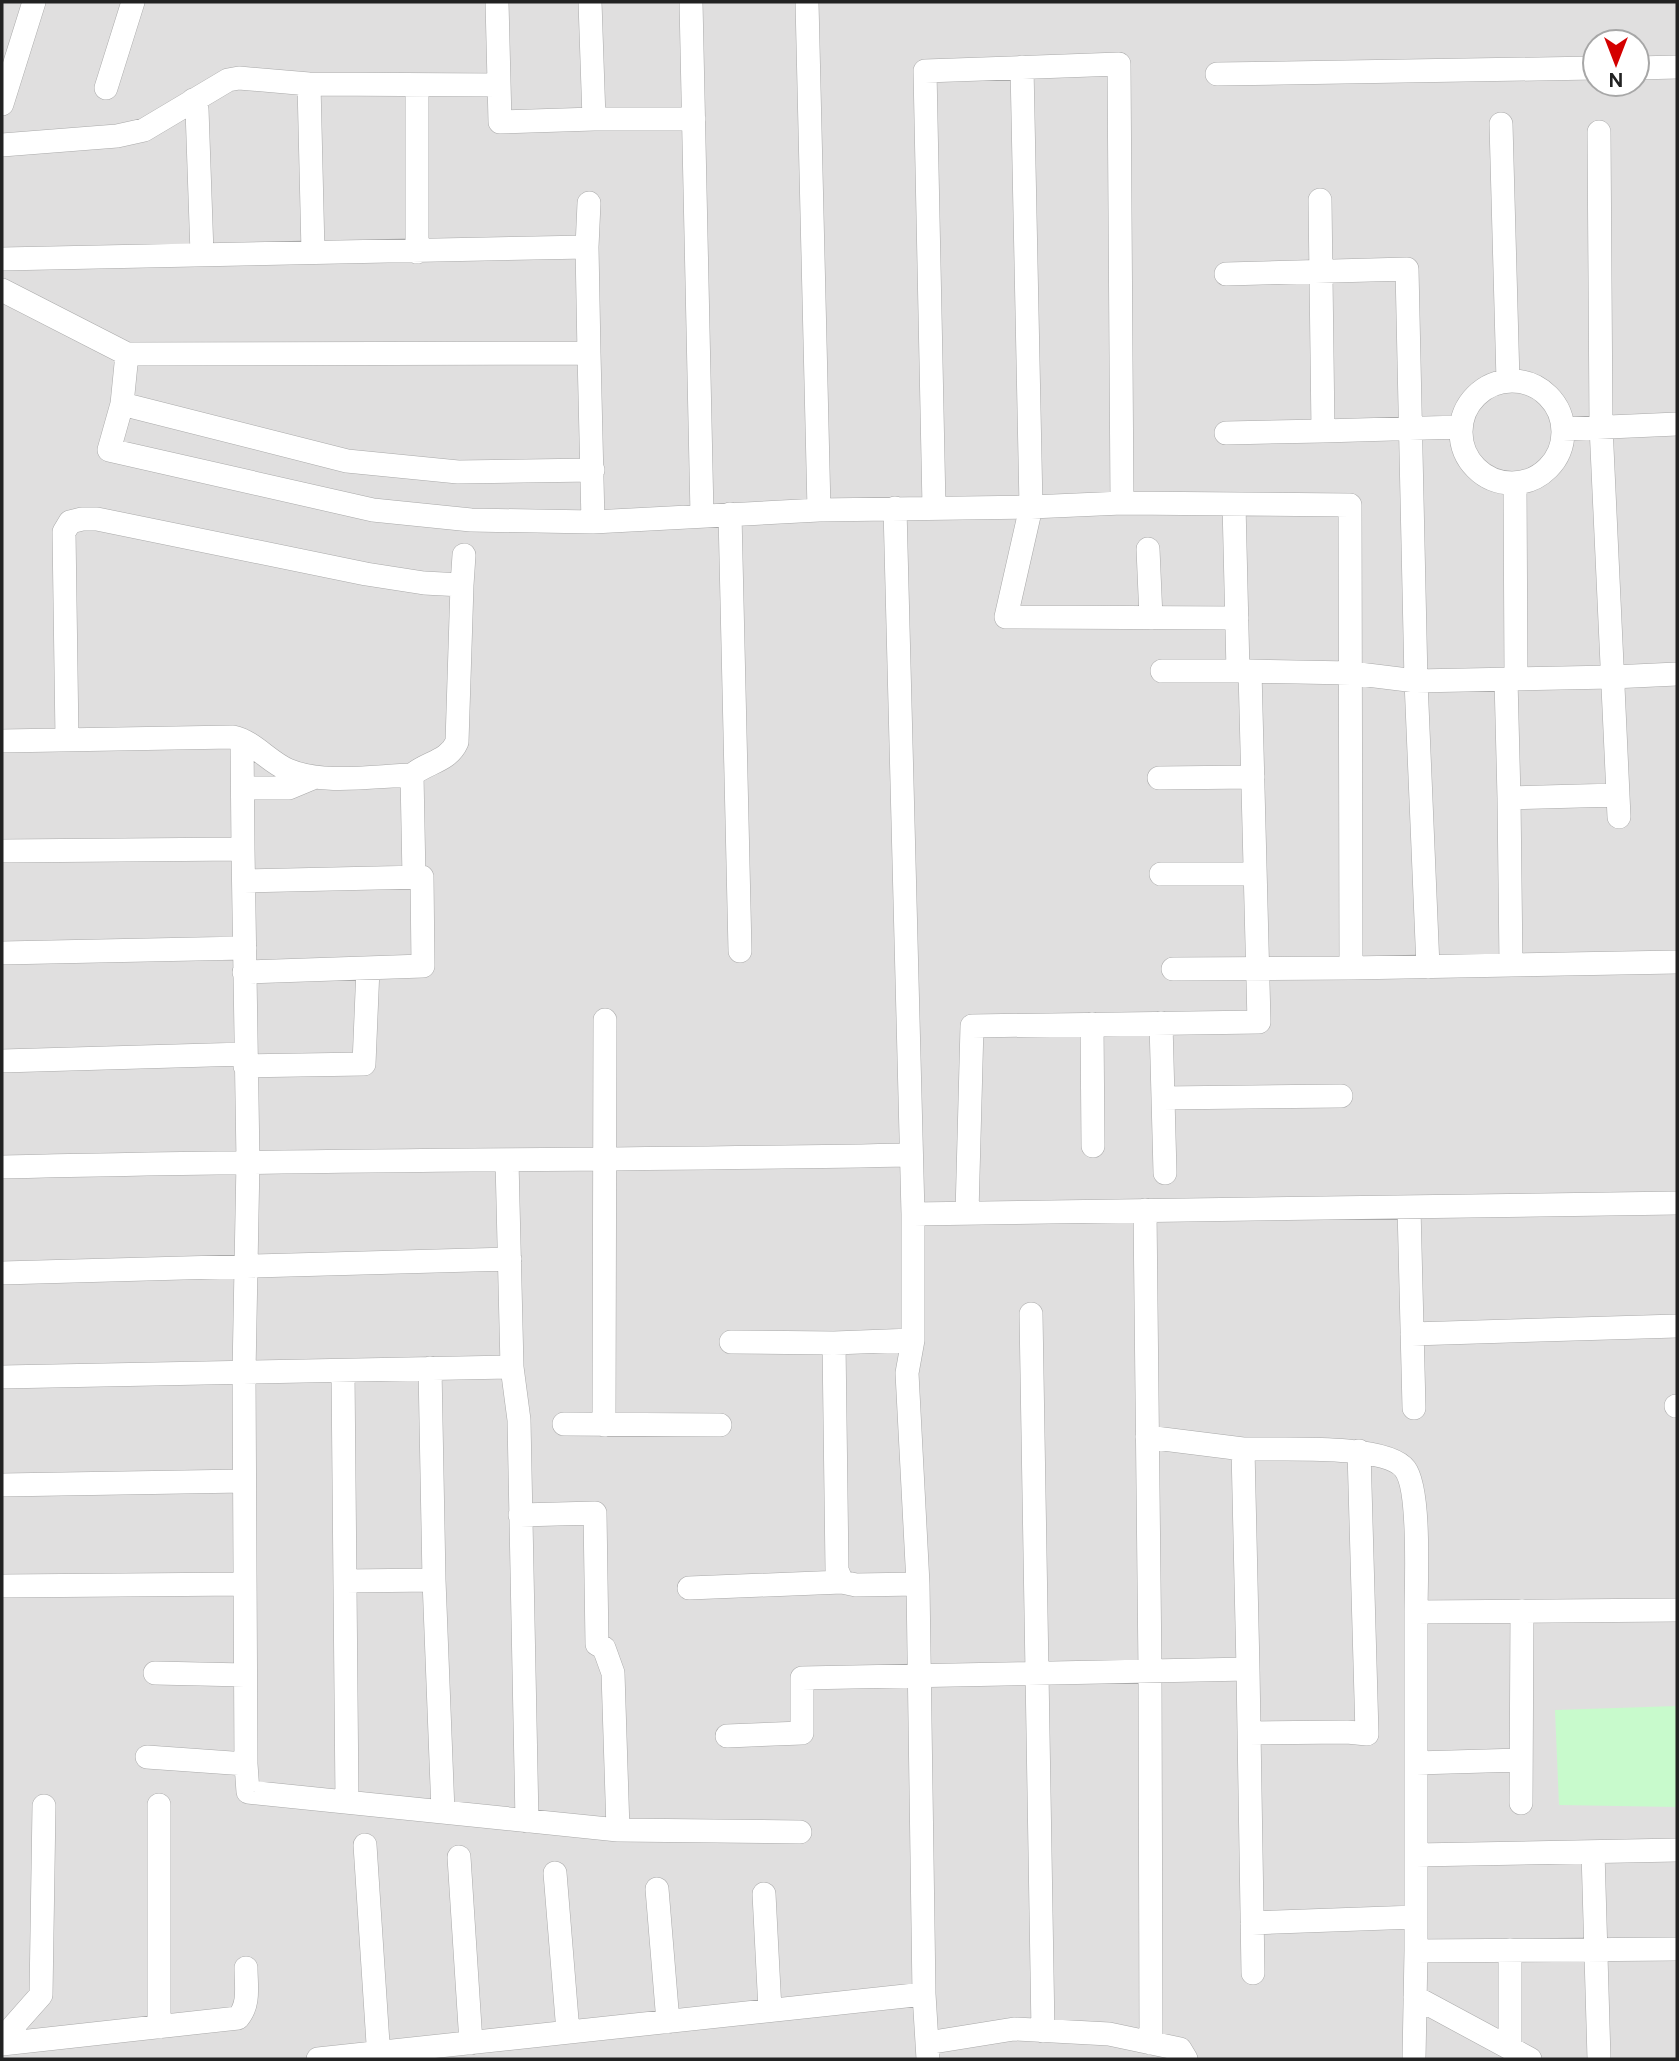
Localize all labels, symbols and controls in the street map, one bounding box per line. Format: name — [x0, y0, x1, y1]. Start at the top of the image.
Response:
north arrow — [1581, 28, 1651, 98]
text: N — [1609, 68, 1623, 91]

